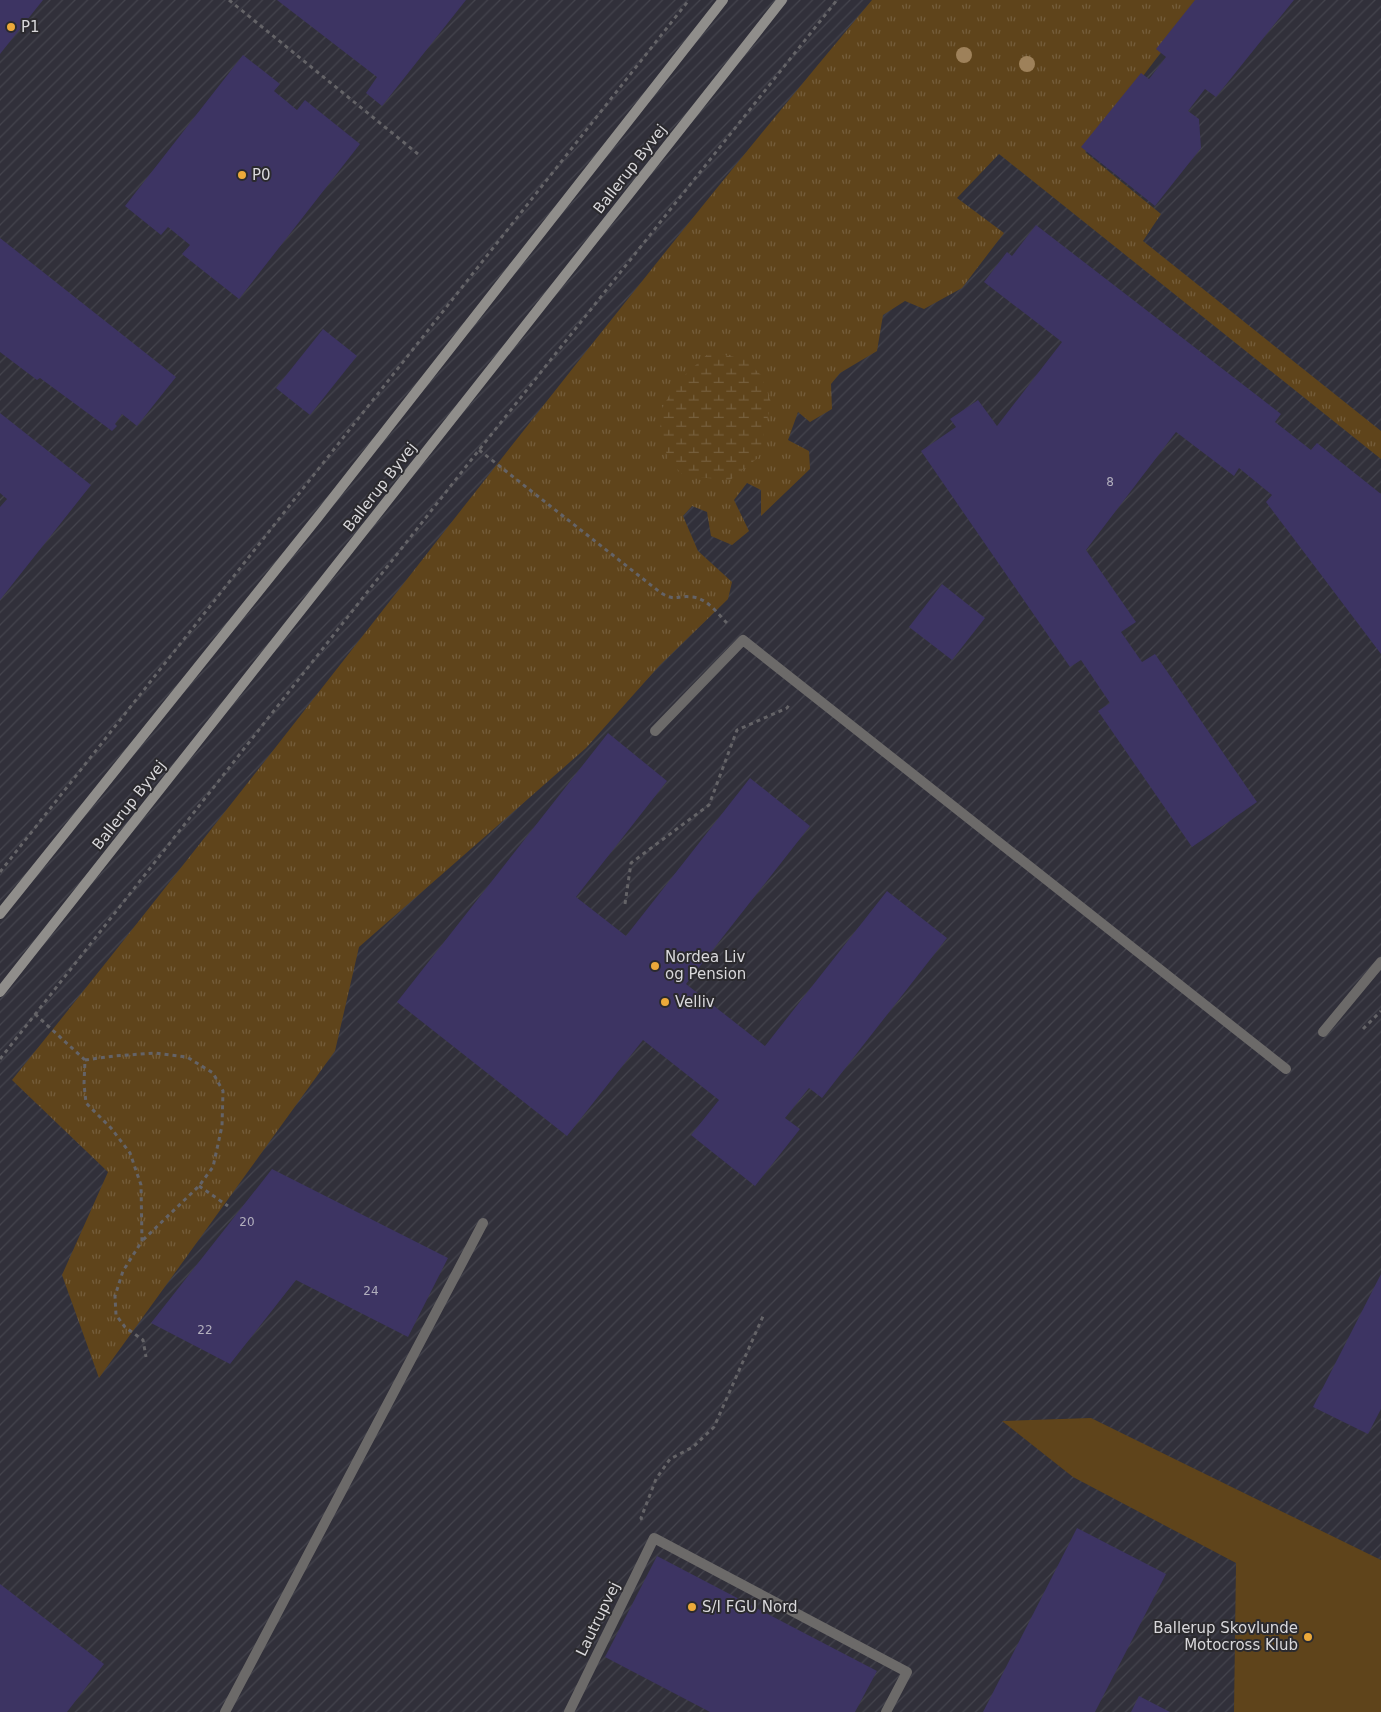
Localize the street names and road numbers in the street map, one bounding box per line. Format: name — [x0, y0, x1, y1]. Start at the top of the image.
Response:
street label: Ballerup Byvej — [590, 121, 670, 217]
street label: Ballerup Byvej — [340, 439, 420, 535]
street label: Ballerup Byvej — [89, 757, 169, 853]
street label: Lautrupvej — [572, 1579, 624, 1659]

